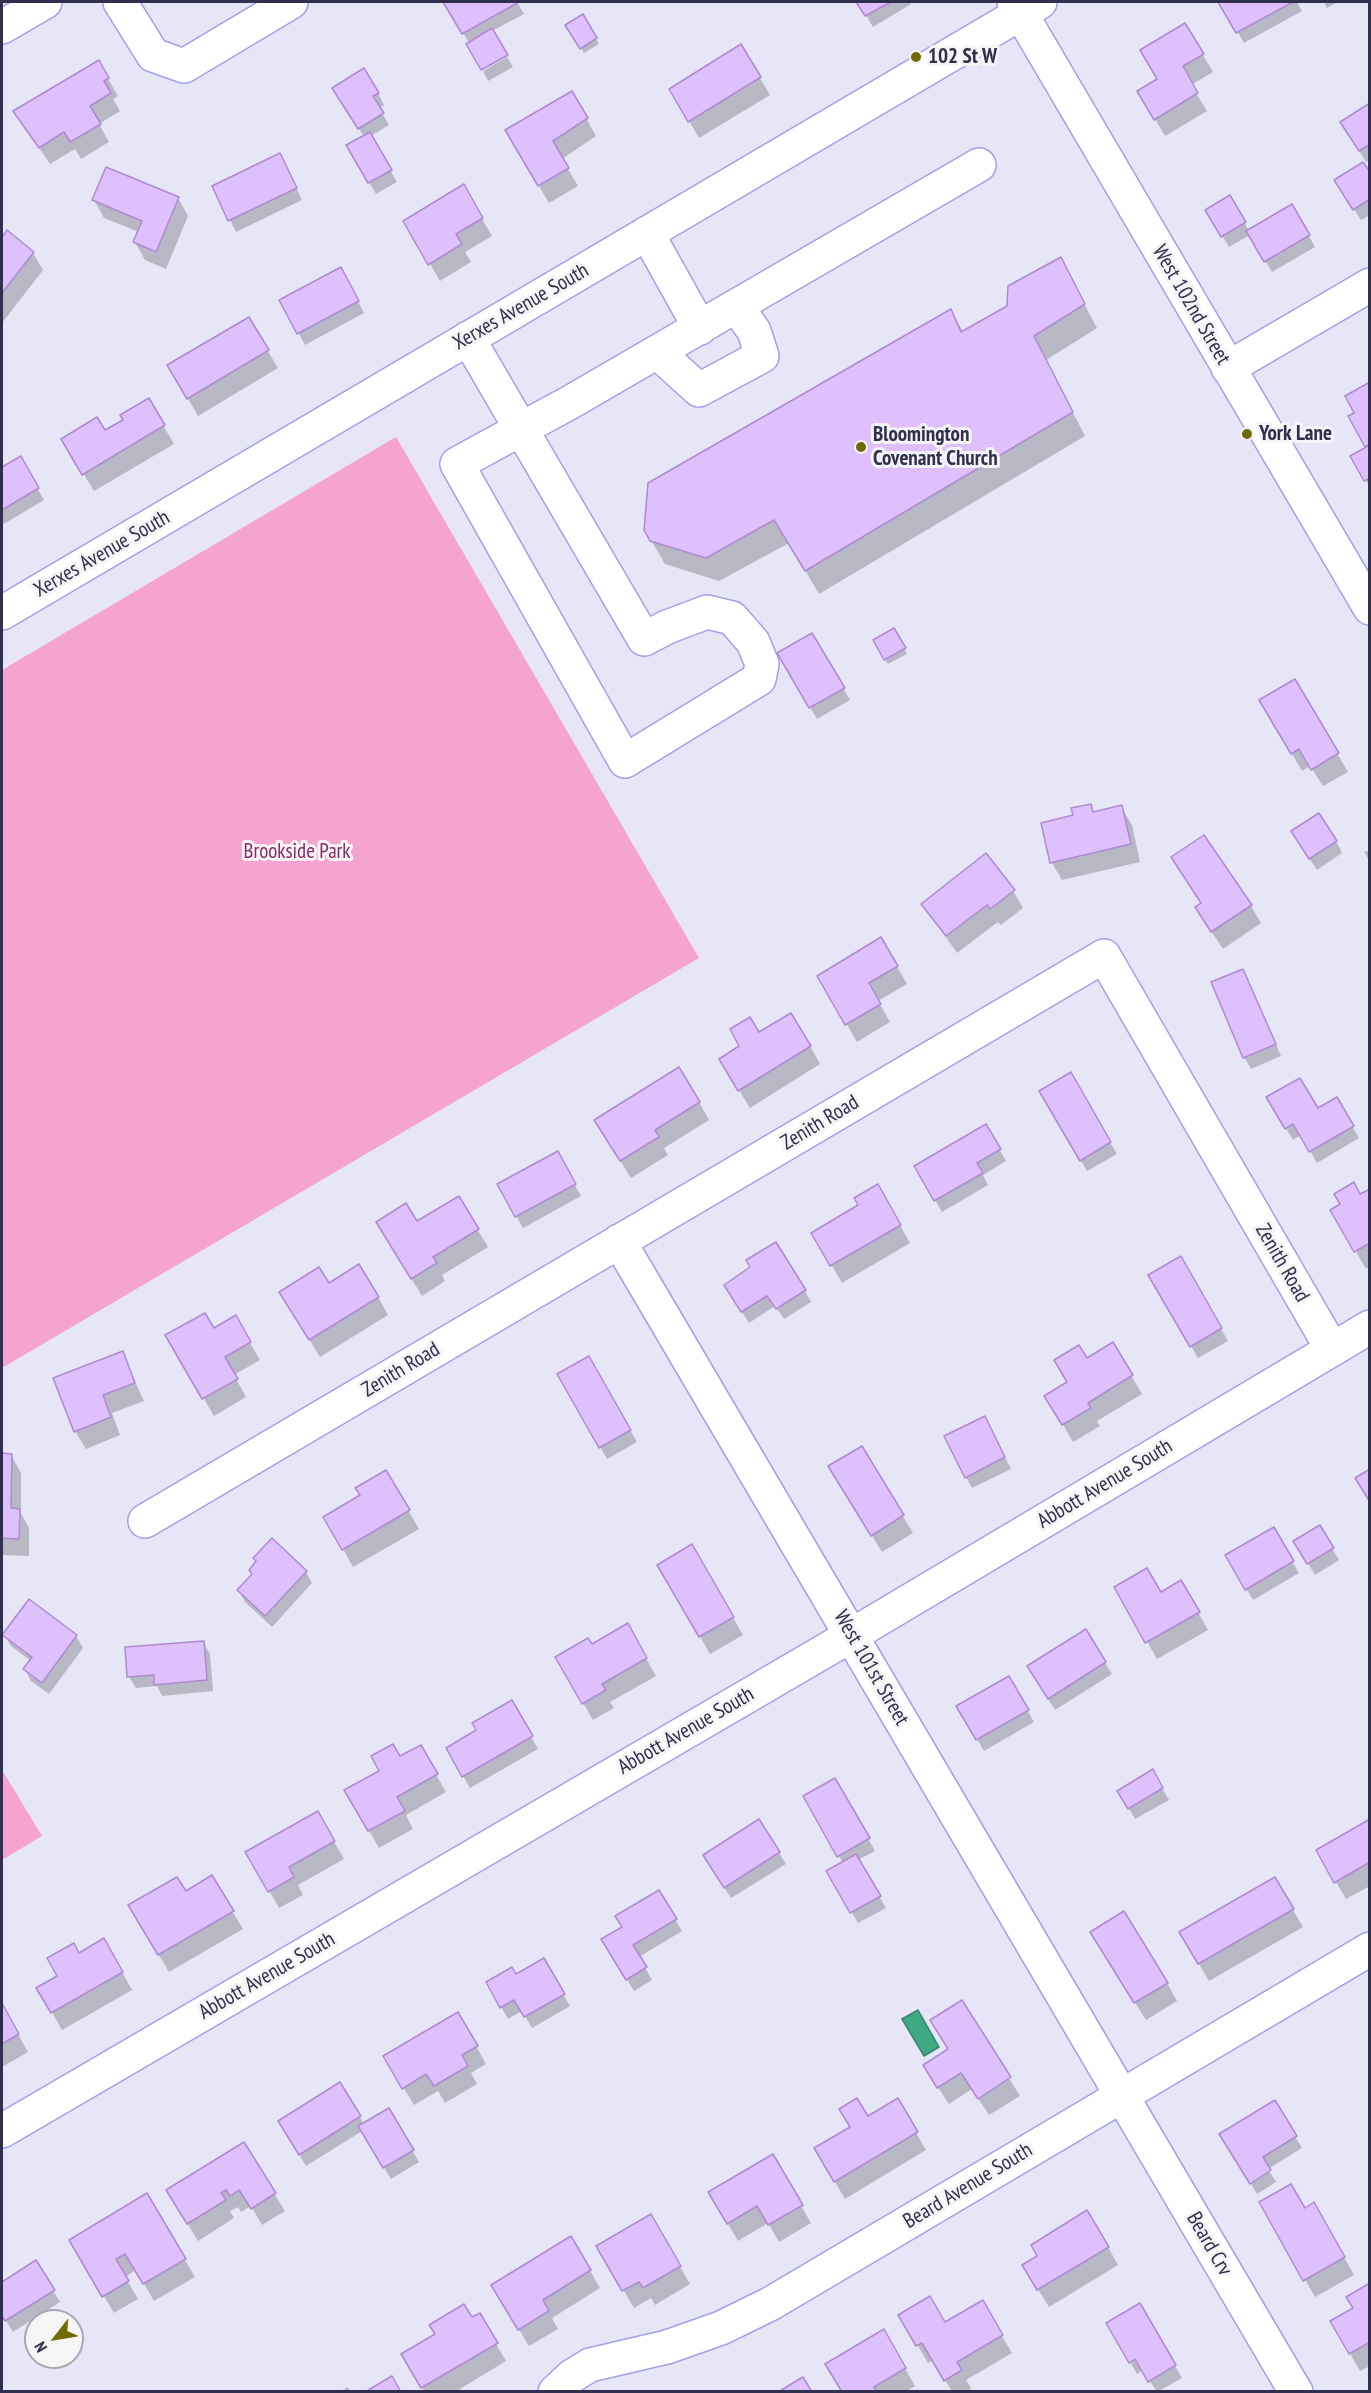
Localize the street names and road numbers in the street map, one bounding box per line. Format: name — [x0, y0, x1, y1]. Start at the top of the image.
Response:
street label: West 102nd Street — [1147, 241, 1235, 369]
street label: Xerxes Avenue South — [449, 258, 593, 356]
street label: Xerxes Avenue South — [30, 505, 174, 603]
street label: Zenith Road — [777, 1090, 863, 1156]
street label: Zenith Road — [1250, 1219, 1314, 1307]
street label: Zenith Road — [358, 1337, 444, 1403]
street label: Abbott Avenue South — [1033, 1434, 1177, 1534]
street label: West 101st Street — [828, 1606, 914, 1730]
street label: Abbott Avenue South — [613, 1682, 759, 1780]
street label: Abbott Avenue South — [194, 1927, 340, 2025]
street label: Beard Avenue South — [899, 2138, 1037, 2234]
street label: Beard Crv — [1181, 2208, 1237, 2280]

